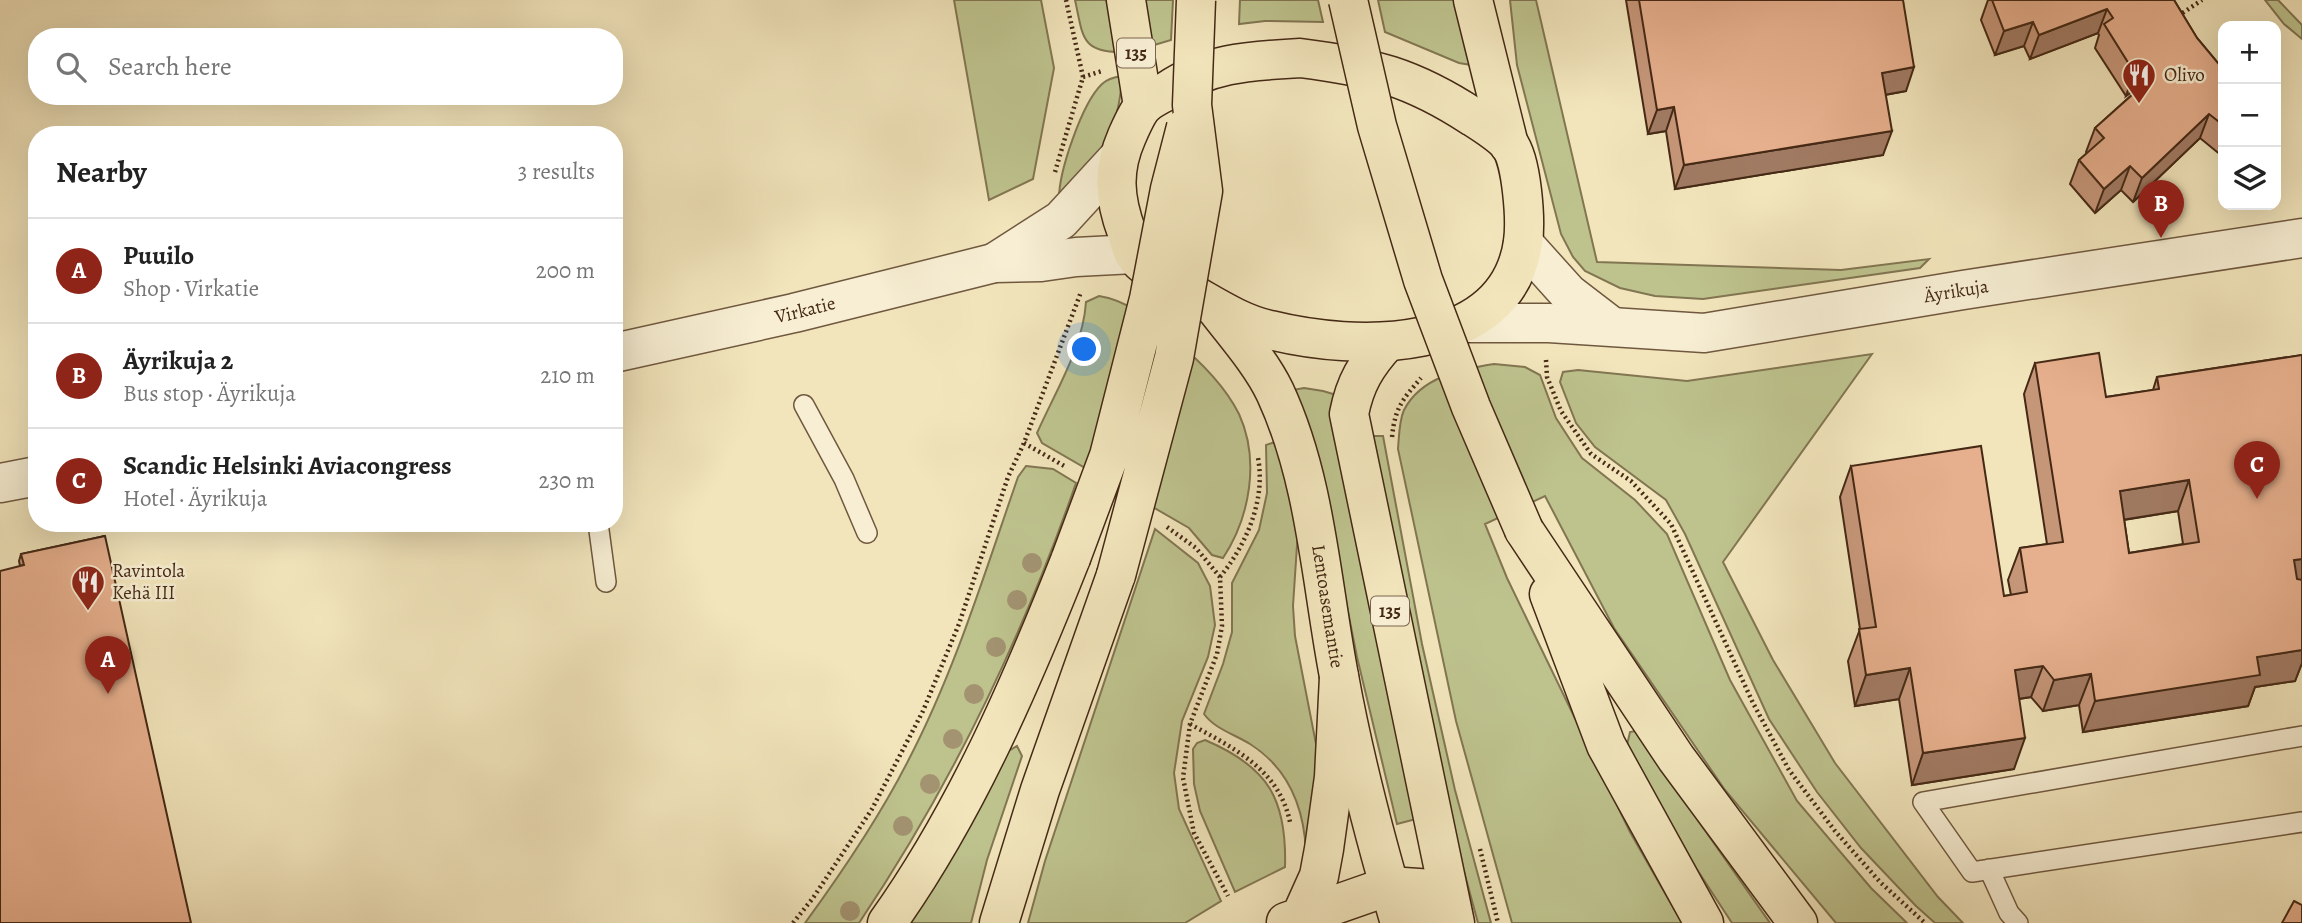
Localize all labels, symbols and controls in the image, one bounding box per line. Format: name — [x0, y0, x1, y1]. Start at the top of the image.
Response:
map controls — [2218, 21, 2281, 210]
button: + — [2218, 21, 2281, 84]
search box — [28, 28, 623, 105]
road number: 135 — [1117, 38, 1155, 68]
icon: search — [52, 48, 90, 86]
text: Search here — [108, 49, 232, 84]
restaurant icon: Olivo — [2120, 56, 2158, 105]
place label: Olivo — [2164, 62, 2205, 88]
button: − — [2218, 84, 2281, 147]
button: layers — [2218, 147, 2281, 210]
text: Nearby — [56, 152, 147, 192]
text: 3 results — [518, 156, 595, 187]
pin: B — [2138, 180, 2184, 238]
text: Puuilo — [123, 238, 194, 273]
text: A — [72, 255, 86, 286]
text: 200 m — [536, 255, 595, 286]
text: Shop · Virkatie — [123, 273, 259, 304]
street label: Äyrikuja — [1921, 273, 1991, 309]
street label: Virkatie — [771, 290, 838, 330]
your location — [1067, 332, 1101, 366]
text: Äyrikuja 2 — [123, 343, 233, 378]
text: B — [72, 360, 86, 391]
text: 210 m — [540, 360, 595, 391]
text: Bus stop · Äyrikuja — [123, 378, 296, 409]
pin: C — [2234, 441, 2280, 499]
text: Scandic Helsinki Aviacongress — [123, 448, 452, 483]
text: C — [72, 465, 86, 496]
text: 230 m — [539, 465, 595, 496]
text: Hotel · Äyrikuja — [123, 483, 267, 514]
street label: Lentoasemantie — [1305, 543, 1350, 670]
place label: Ravintola Kehä III — [112, 558, 185, 606]
restaurant icon: Ravintola Kehä III — [69, 563, 107, 612]
road number: 135 — [1371, 596, 1409, 626]
pin: A — [85, 636, 131, 694]

